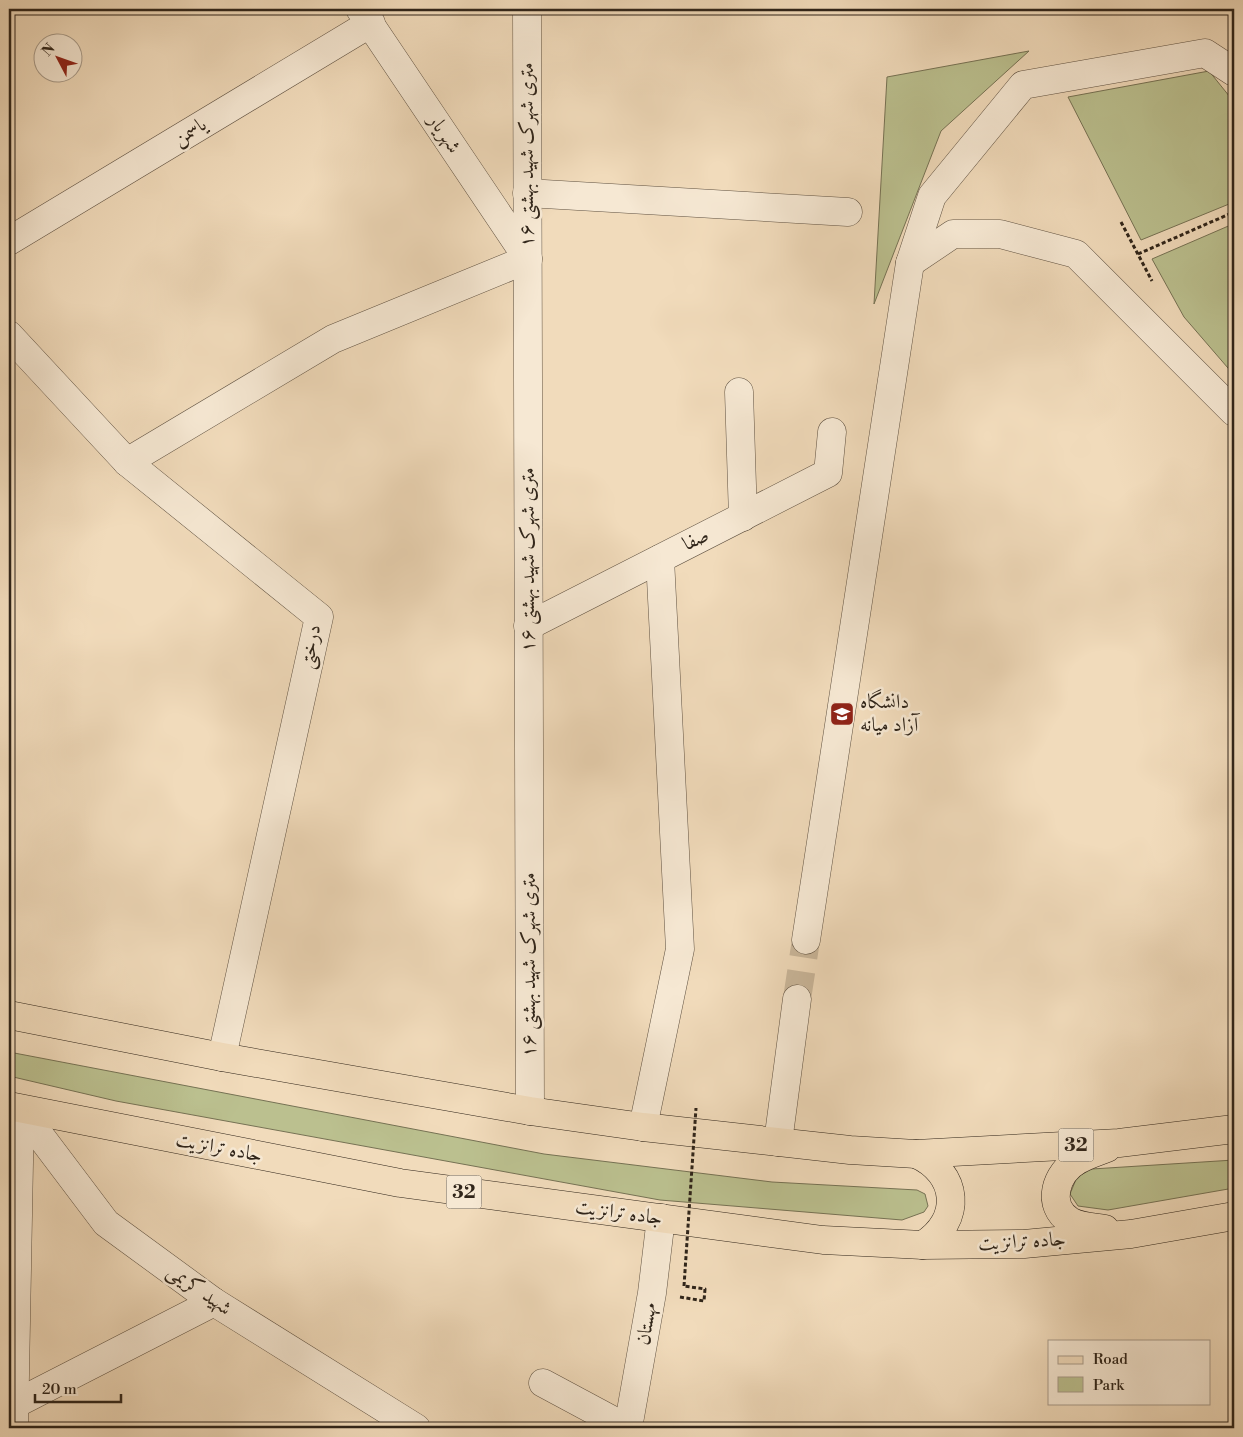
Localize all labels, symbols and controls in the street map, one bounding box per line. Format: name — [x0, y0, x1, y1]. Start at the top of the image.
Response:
north arrow — [32, 32, 82, 82]
text: N — [39, 40, 59, 60]
street label: ۱۶ متری شهرک شهيد بهشتی — [515, 63, 541, 247]
street label: شهریار — [421, 108, 466, 158]
street label: یاسمن — [169, 112, 212, 152]
street label: ۱۶ متری شهرک شهيد بهشتی — [516, 468, 542, 652]
street label: صفا — [679, 523, 713, 557]
street label: درختی — [295, 623, 328, 671]
place label: دانشگاه آزاد میانه — [860, 688, 921, 738]
school or university icon: دانشگاه آزاد میانه — [829, 701, 855, 727]
street label: ۱۶ متری شهرک شهيد بهشتی — [517, 873, 543, 1057]
street label: جاده ترانزیت — [174, 1127, 264, 1169]
road number: 32 — [1058, 1128, 1094, 1162]
road number: 32 — [446, 1176, 482, 1208]
street label: جاده ترانزیت — [574, 1195, 664, 1231]
street label: جاده ترانزیت — [978, 1227, 1066, 1257]
street label: شهید کریمی — [162, 1259, 236, 1321]
street label: مهستان — [631, 1300, 663, 1347]
legend — [1048, 1340, 1210, 1404]
text: Road — [1093, 1350, 1128, 1369]
scale bar — [35, 1372, 121, 1404]
text: Park — [1093, 1376, 1125, 1395]
text: 20 m — [42, 1380, 77, 1399]

